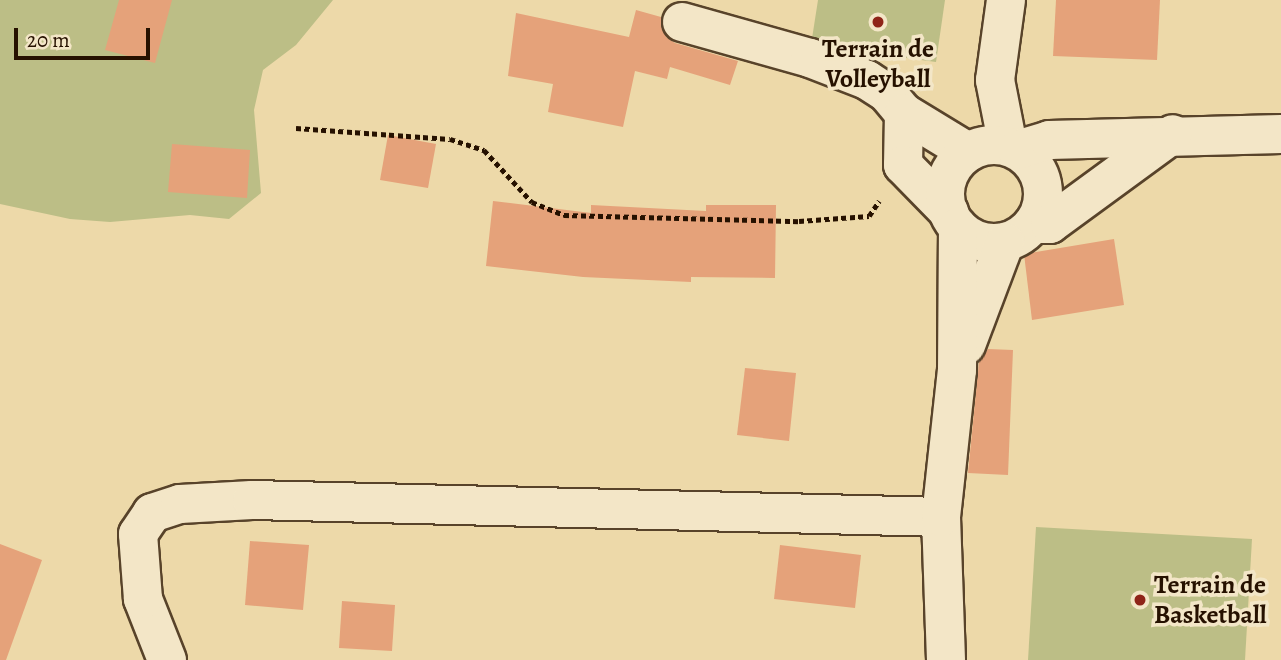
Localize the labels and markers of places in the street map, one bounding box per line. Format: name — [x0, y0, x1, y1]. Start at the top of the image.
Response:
marker: Terrain de Volleyball — [870, 14, 886, 30]
place label: Terrain de Volleyball — [822, 33, 934, 94]
place label: Terrain de Basketball — [1154, 569, 1267, 630]
marker: Terrain de Basketball — [1132, 592, 1148, 608]

